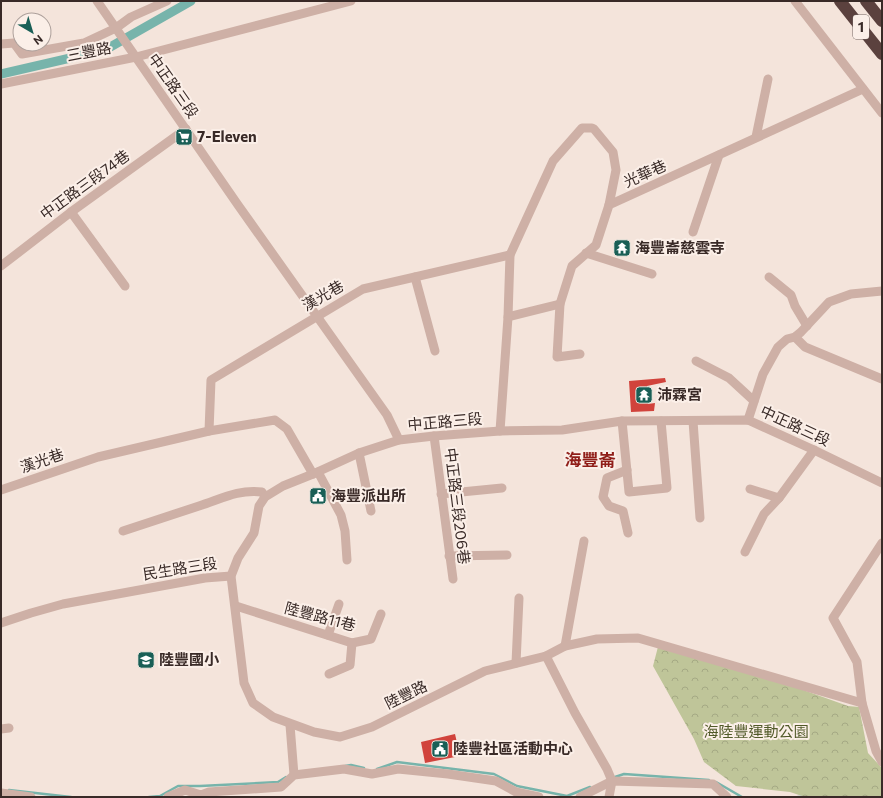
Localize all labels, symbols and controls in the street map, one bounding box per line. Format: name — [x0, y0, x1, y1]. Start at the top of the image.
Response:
north arrow — [12, 12, 52, 52]
road number: 1 — [853, 15, 869, 39]
text: N — [31, 33, 46, 48]
street label: 三豐路 — [65, 38, 113, 64]
street label: 中正路三段 — [145, 50, 203, 121]
supermarket icon: 7-Eleven — [174, 127, 194, 147]
place label: 7-Eleven — [197, 127, 257, 145]
street label: 中正路三段74巷 — [36, 146, 133, 223]
street label: 光華巷 — [620, 156, 669, 190]
temple icon: 海豐崙慈雲寺 — [612, 238, 632, 258]
place label: 海豐崙慈雲寺 — [635, 238, 725, 256]
street label: 漢光巷 — [299, 276, 346, 314]
temple icon: 沛霖宮 — [634, 385, 654, 405]
place label: 沛霖宮 — [657, 385, 702, 403]
street label: 中正路三段 — [758, 401, 833, 449]
street label: 中正路三段 — [407, 409, 483, 433]
street label: 漢光巷 — [17, 444, 66, 476]
street label: 中正路三段206巷 — [442, 447, 474, 565]
district label: 海豐崙 — [565, 449, 616, 470]
public building icon: 海豐派出所 — [308, 486, 328, 506]
place label: 海豐派出所 — [331, 486, 406, 504]
street label: 民生路三段 — [141, 553, 218, 583]
street label: 陸豐路11巷 — [283, 598, 358, 634]
school or university icon: 陸豐國小 — [136, 650, 156, 670]
place label: 陸豐國小 — [159, 650, 220, 668]
street label: 陸豐路 — [381, 676, 430, 712]
park label: 海陸豐運動公園 — [703, 722, 809, 740]
public building icon: 陸豐社區活動中心 — [430, 739, 450, 759]
place label: 陸豐社區活動中心 — [453, 739, 573, 757]

